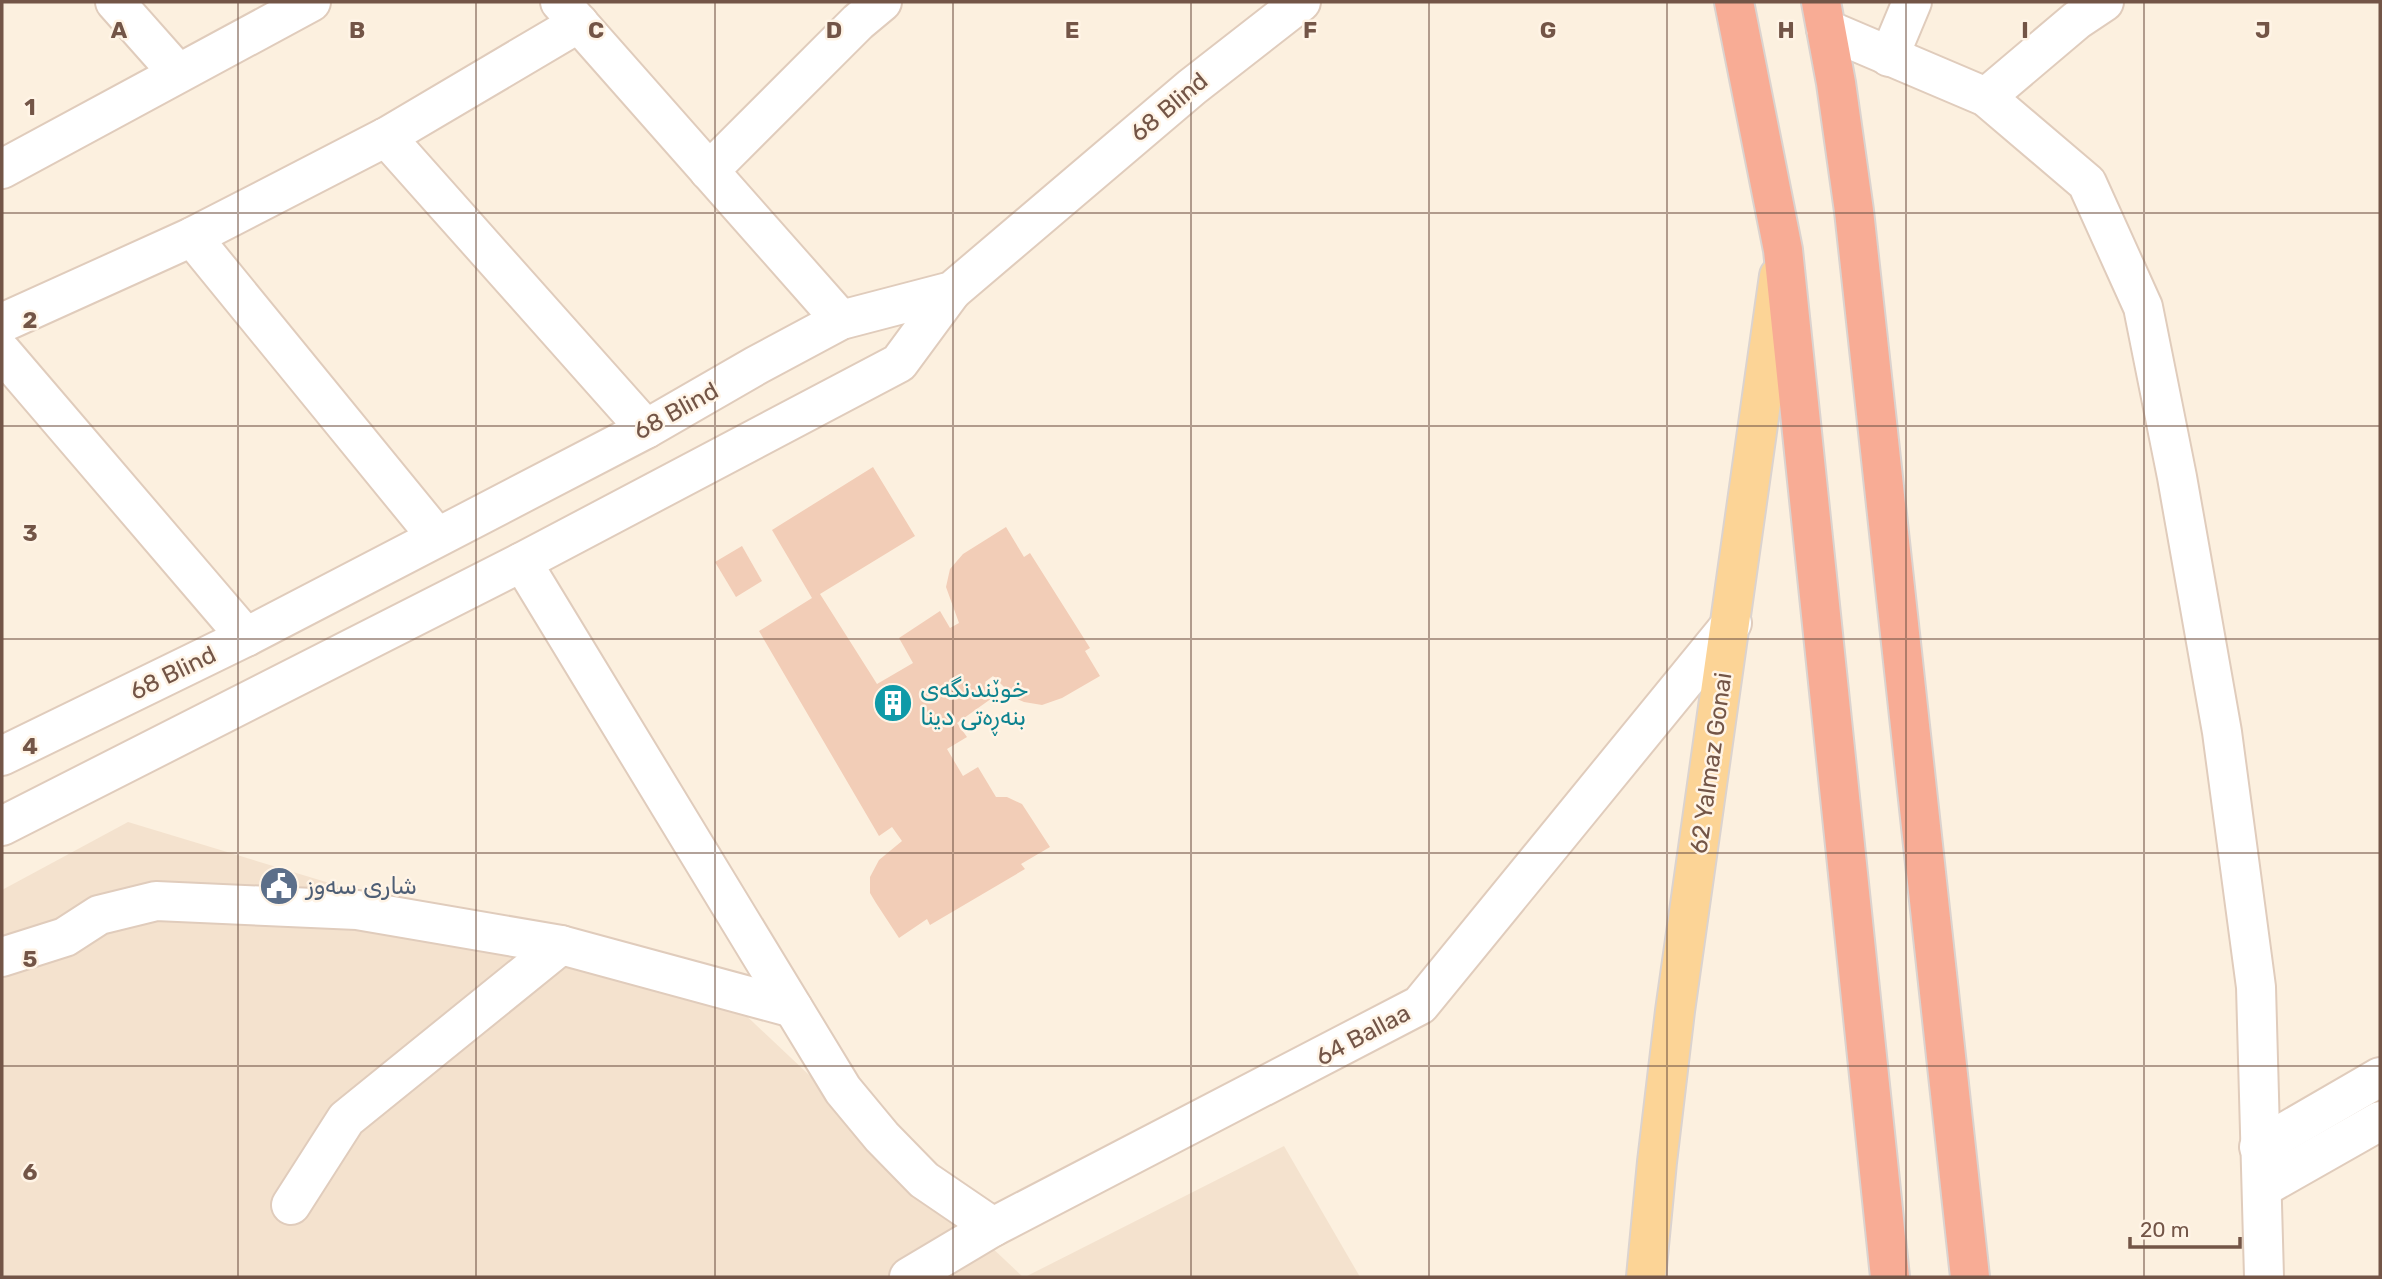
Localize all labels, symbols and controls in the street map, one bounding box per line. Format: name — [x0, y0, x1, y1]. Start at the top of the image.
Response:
text: A — [111, 16, 128, 44]
text: B — [349, 16, 365, 44]
text: C — [588, 16, 604, 44]
text: D — [826, 16, 842, 44]
text: E — [1065, 16, 1079, 44]
text: F — [1303, 16, 1317, 44]
text: G — [1540, 16, 1556, 44]
text: H — [1777, 16, 1795, 44]
text: I — [2021, 16, 2029, 44]
text: J — [2255, 16, 2271, 44]
street label: 68 Blind — [1125, 67, 1213, 147]
text: 1 — [24, 93, 36, 121]
text: 2 — [23, 306, 37, 334]
street label: 68 Blind — [629, 376, 723, 446]
text: 3 — [22, 519, 38, 547]
street label: 68 Blind — [125, 640, 221, 706]
street label: 62 Yalmaz Gonai — [1684, 671, 1738, 855]
place label: خوێندنگەی بنەڕەتی دینا — [920, 675, 1029, 737]
building icon: خوێندنگەی بنەڕەتی دینا — [872, 682, 914, 724]
text: 4 — [22, 732, 38, 760]
public building icon: شاری سەوز — [258, 865, 300, 907]
place label: شاری سەوز — [304, 872, 417, 900]
text: 5 — [23, 945, 38, 973]
street label: 64 Ballaa — [1311, 999, 1415, 1071]
text: 6 — [23, 1158, 38, 1186]
scale bar — [2130, 1206, 2240, 1250]
text: 20 m — [2140, 1217, 2189, 1242]

